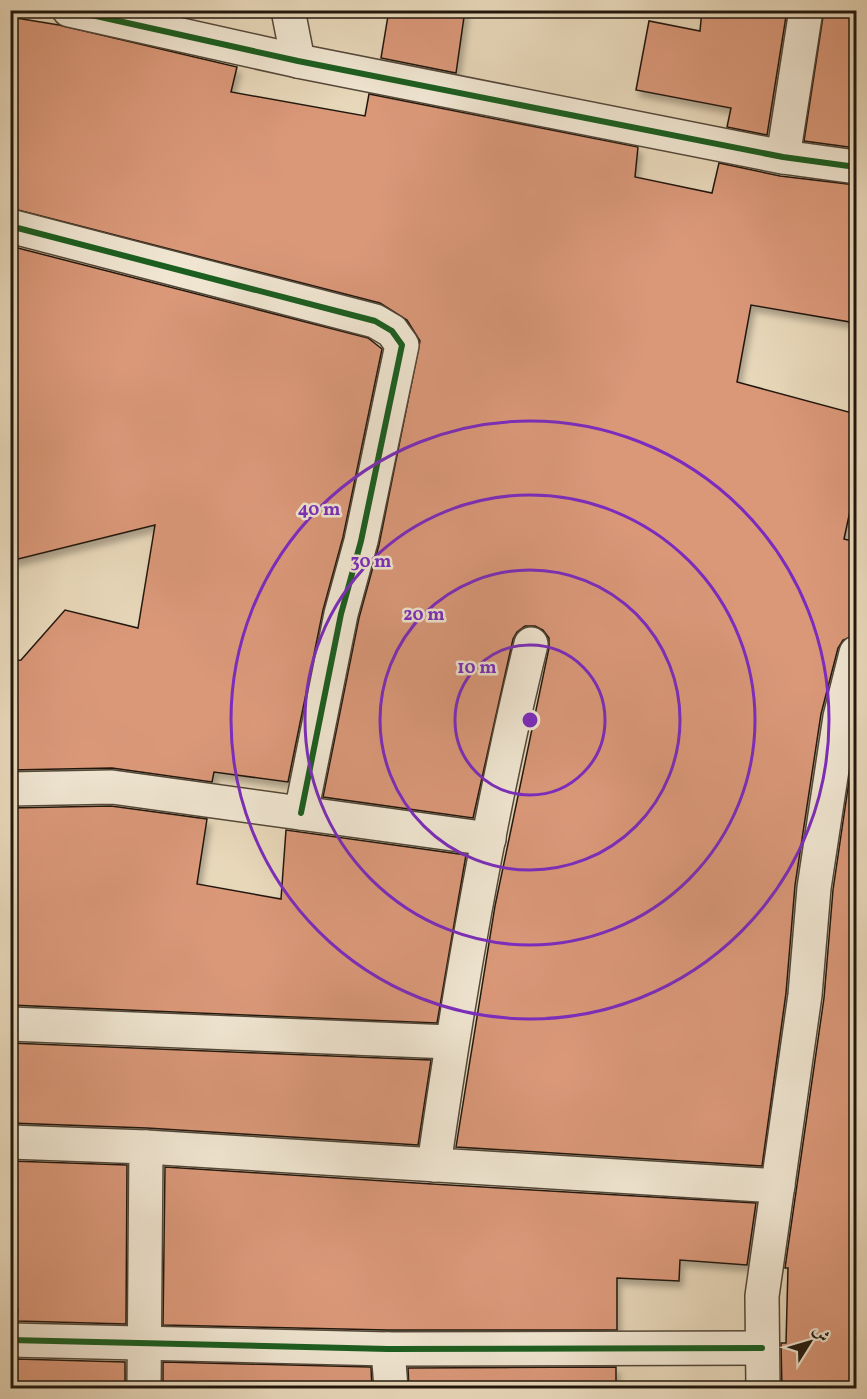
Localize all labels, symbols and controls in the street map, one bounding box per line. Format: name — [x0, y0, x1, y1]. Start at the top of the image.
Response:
text: 40 m — [298, 498, 340, 523]
text: 30 m — [351, 550, 392, 575]
text: 20 m — [403, 603, 445, 628]
text: 10 m — [457, 656, 497, 681]
centre of rings — [520, 710, 540, 730]
north arrow — [780, 1312, 840, 1372]
text: ش — [807, 1321, 834, 1347]

